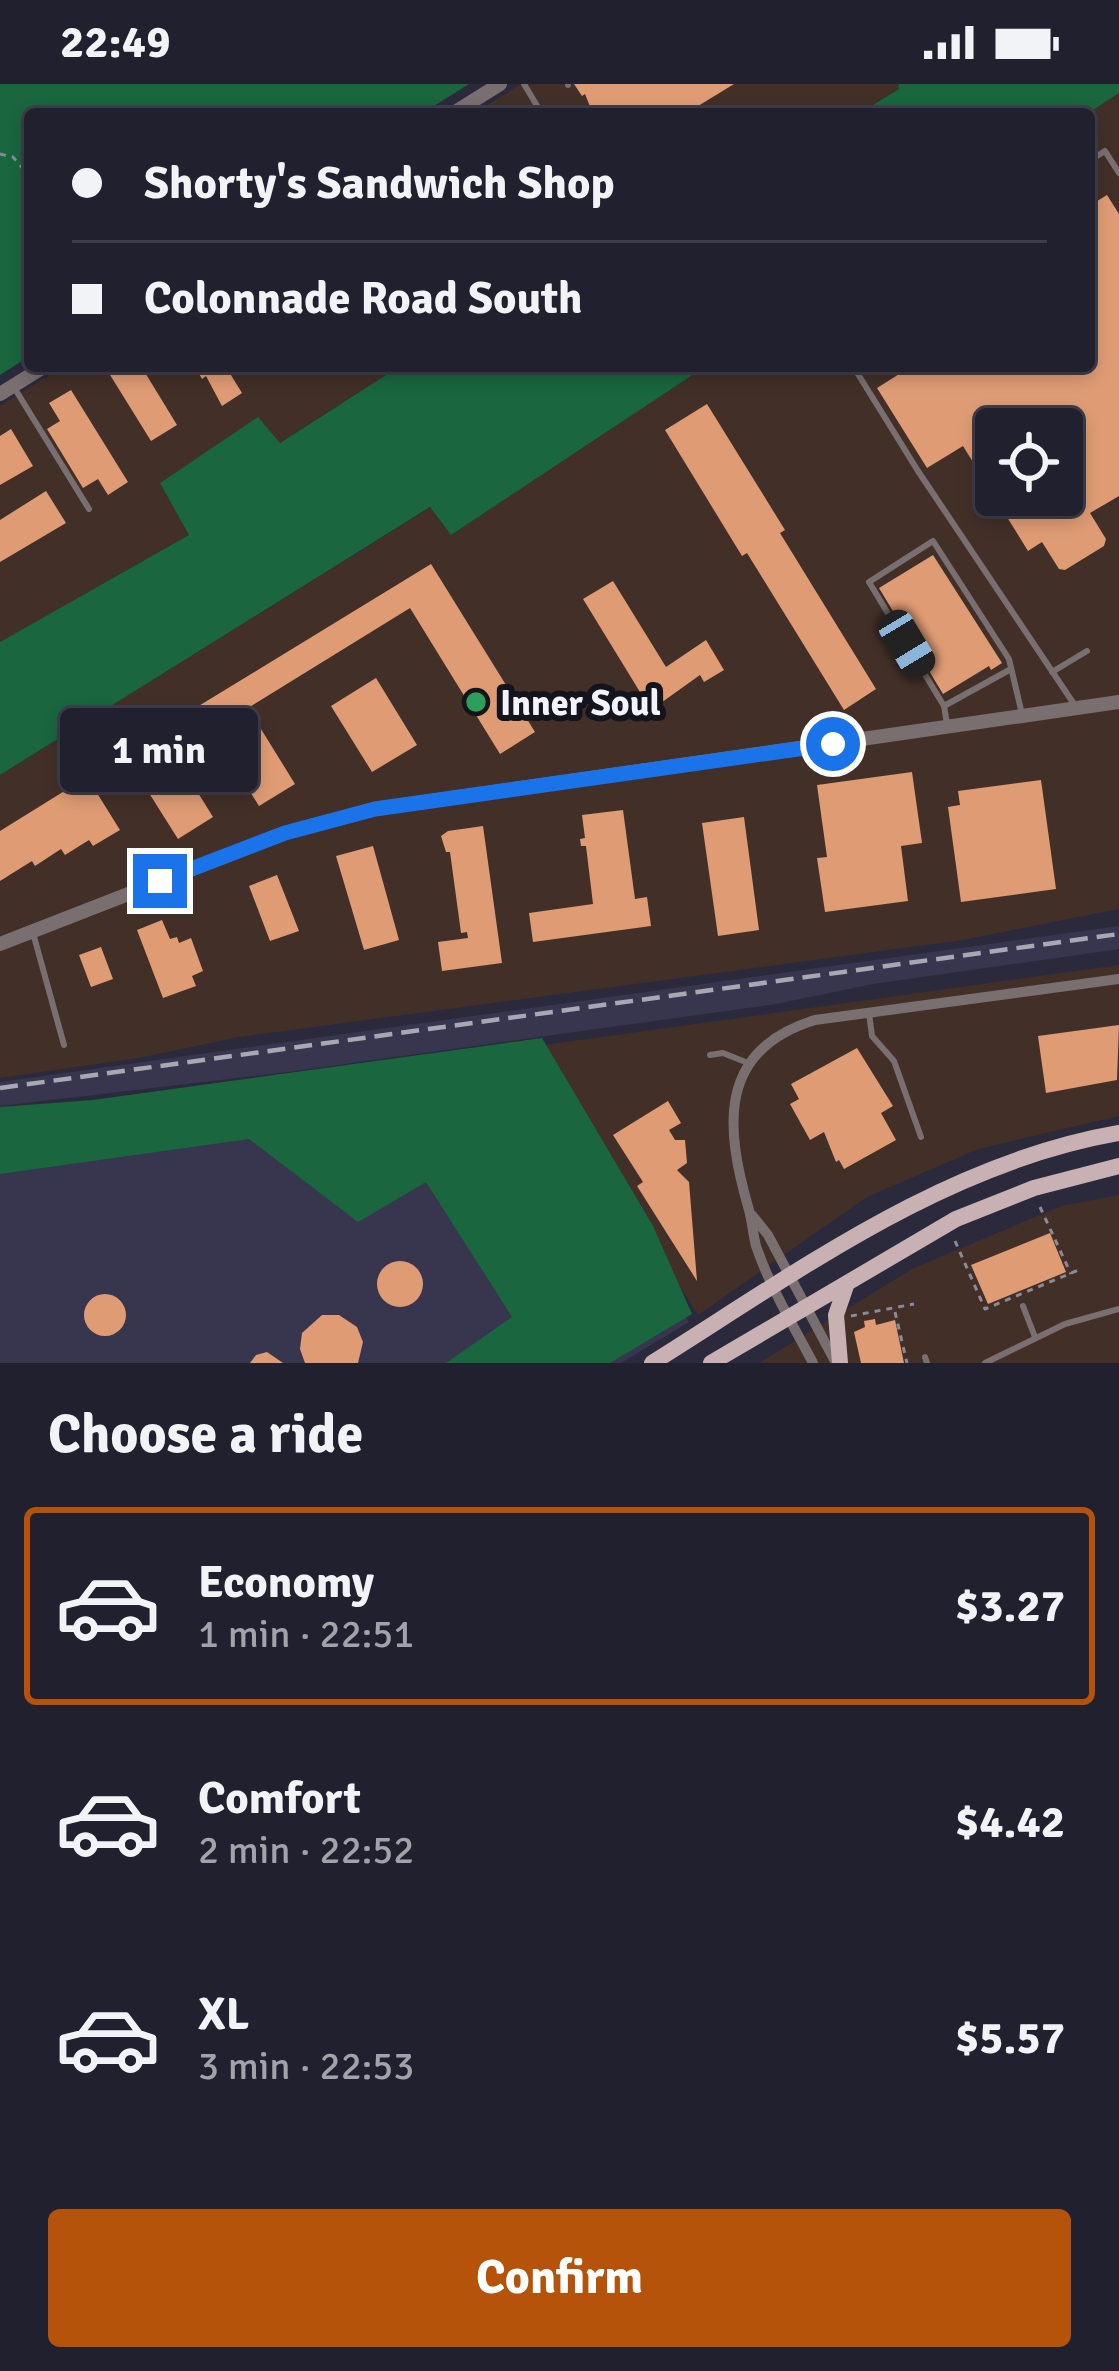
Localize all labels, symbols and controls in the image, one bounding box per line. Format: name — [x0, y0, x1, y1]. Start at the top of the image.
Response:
text: 22:49 — [60, 15, 170, 70]
text: Shorty's Sandwich Shop — [144, 156, 615, 211]
text: Colonnade Road South — [144, 271, 582, 326]
map controls — [975, 408, 1083, 516]
button: locate — [975, 408, 1083, 516]
car — [873, 604, 941, 684]
place label: Inner Soul — [500, 681, 661, 726]
marker: Inner Soul — [463, 689, 489, 715]
callout: 1 min — [61, 707, 259, 791]
route start — [806, 717, 860, 771]
text: 1 min — [112, 726, 206, 774]
route end — [133, 854, 187, 908]
text: Choose a ride — [48, 1401, 363, 1468]
icon: car — [54, 1552, 162, 1660]
text: Economy — [198, 1555, 374, 1610]
text: $3.27 — [955, 1579, 1065, 1634]
text: 1 min · 22:51 — [198, 1610, 414, 1658]
icon: car — [54, 1768, 162, 1876]
text: Comfort — [198, 1771, 361, 1826]
text: $4.42 — [955, 1795, 1065, 1850]
text: 2 min · 22:52 — [198, 1826, 414, 1874]
icon: car — [54, 1984, 162, 2092]
text: XL — [198, 1987, 249, 2042]
text: $5.57 — [955, 2011, 1065, 2066]
text: 3 min · 22:53 — [198, 2042, 414, 2090]
button: Confirm — [48, 2209, 1071, 2347]

